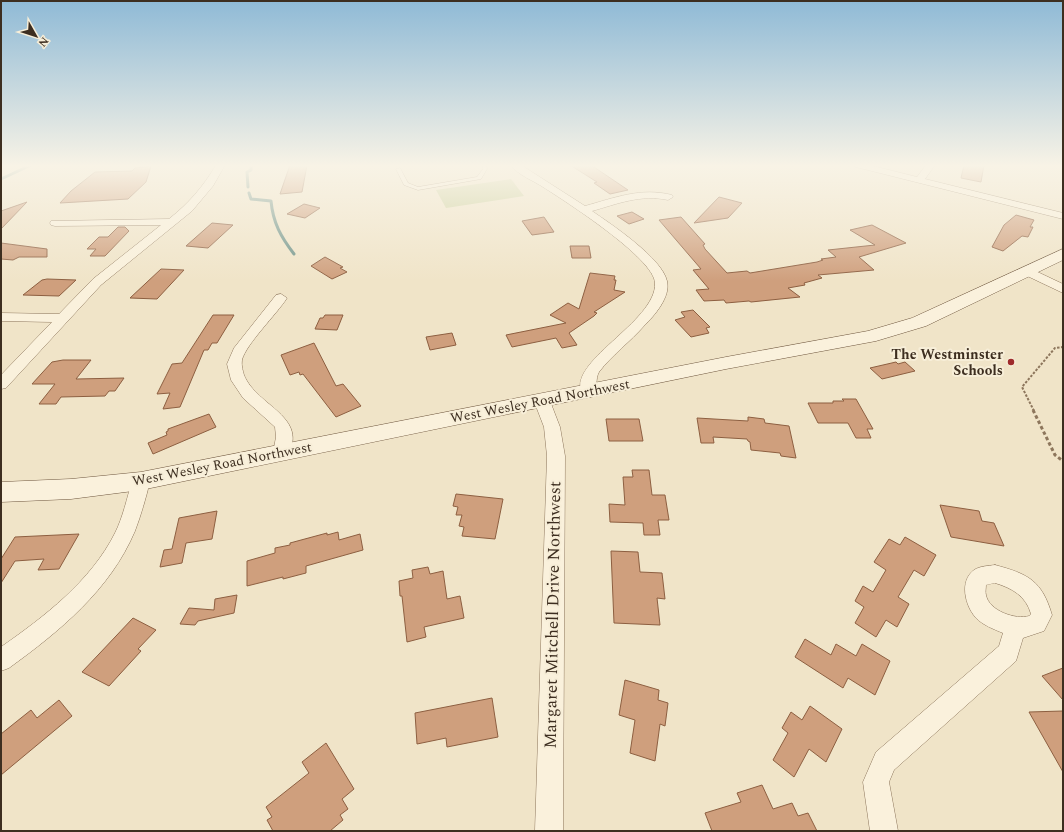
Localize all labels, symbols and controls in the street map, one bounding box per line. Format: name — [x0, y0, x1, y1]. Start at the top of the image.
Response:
north arrow — [16, 16, 56, 56]
text: N — [34, 33, 53, 51]
place label: The Westminster Schools — [891, 344, 1003, 381]
marker: The Westminster Schools — [1006, 357, 1016, 367]
street label: West Wesley Road Northwest — [448, 373, 632, 429]
street label: West Wesley Road Northwest — [130, 436, 314, 492]
street label: Margaret Mitchell Drive Northwest — [538, 481, 568, 749]

